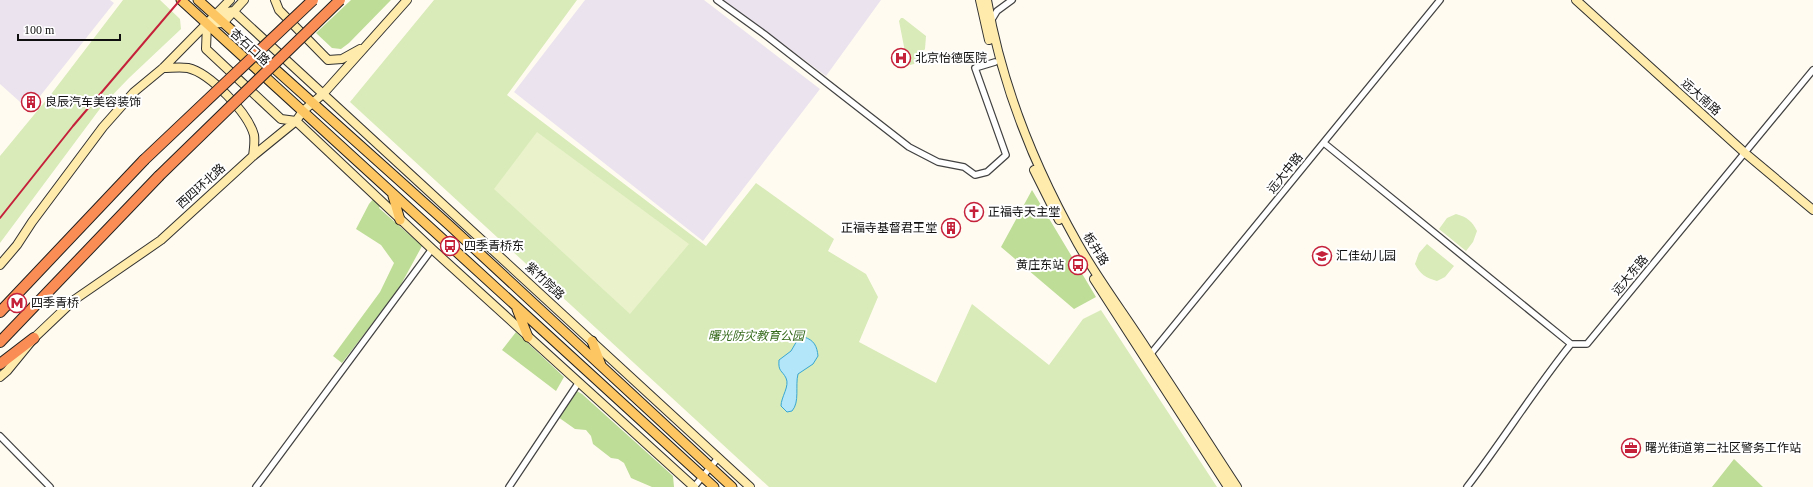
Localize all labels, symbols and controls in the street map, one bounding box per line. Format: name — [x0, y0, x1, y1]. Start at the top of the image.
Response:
scale bar — [18, 16, 120, 42]
text: 100 m — [24, 23, 55, 37]
street label: 杏石口路 — [227, 26, 273, 68]
hospital icon: 北京怡德医院 — [890, 47, 912, 69]
place label: 北京怡德医院 — [915, 51, 987, 65]
street label: 远大南路 — [1678, 76, 1724, 118]
building icon: 良辰汽车美容装饰 — [20, 91, 42, 113]
place label: 良辰汽车美容装饰 — [45, 95, 141, 109]
street label: 远大中路 — [1264, 150, 1306, 196]
street label: 西四环北路 — [174, 161, 228, 211]
church icon: 正福寺天主堂 — [963, 201, 985, 223]
place label: 正福寺天主堂 — [988, 205, 1060, 219]
building icon: 正福寺基督君王堂 — [940, 217, 962, 239]
place label: 正福寺基督君王堂 — [841, 221, 937, 235]
street label: 板井路 — [1081, 230, 1111, 268]
bus stop icon: 四季青桥东 — [439, 235, 461, 257]
place label: 四季青桥东 — [464, 239, 524, 253]
school or university icon: 汇佳幼儿园 — [1311, 245, 1333, 267]
place label: 汇佳幼儿园 — [1336, 249, 1396, 263]
street label: 远大东路 — [1609, 252, 1651, 298]
bus stop icon: 黄庄东站 — [1067, 254, 1089, 276]
place label: 黄庄东站 — [1016, 258, 1064, 272]
street label: 紫竹院路 — [523, 260, 567, 302]
metro station icon: 四季青桥 — [6, 292, 28, 314]
place label: 四季青桥 — [31, 296, 79, 310]
park label: 曙光防灾教育公园 — [708, 329, 806, 343]
office icon: 曙光街道第二社区警务工作站 — [1620, 437, 1642, 459]
place label: 曙光街道第二社区警务工作站 — [1645, 441, 1801, 455]

